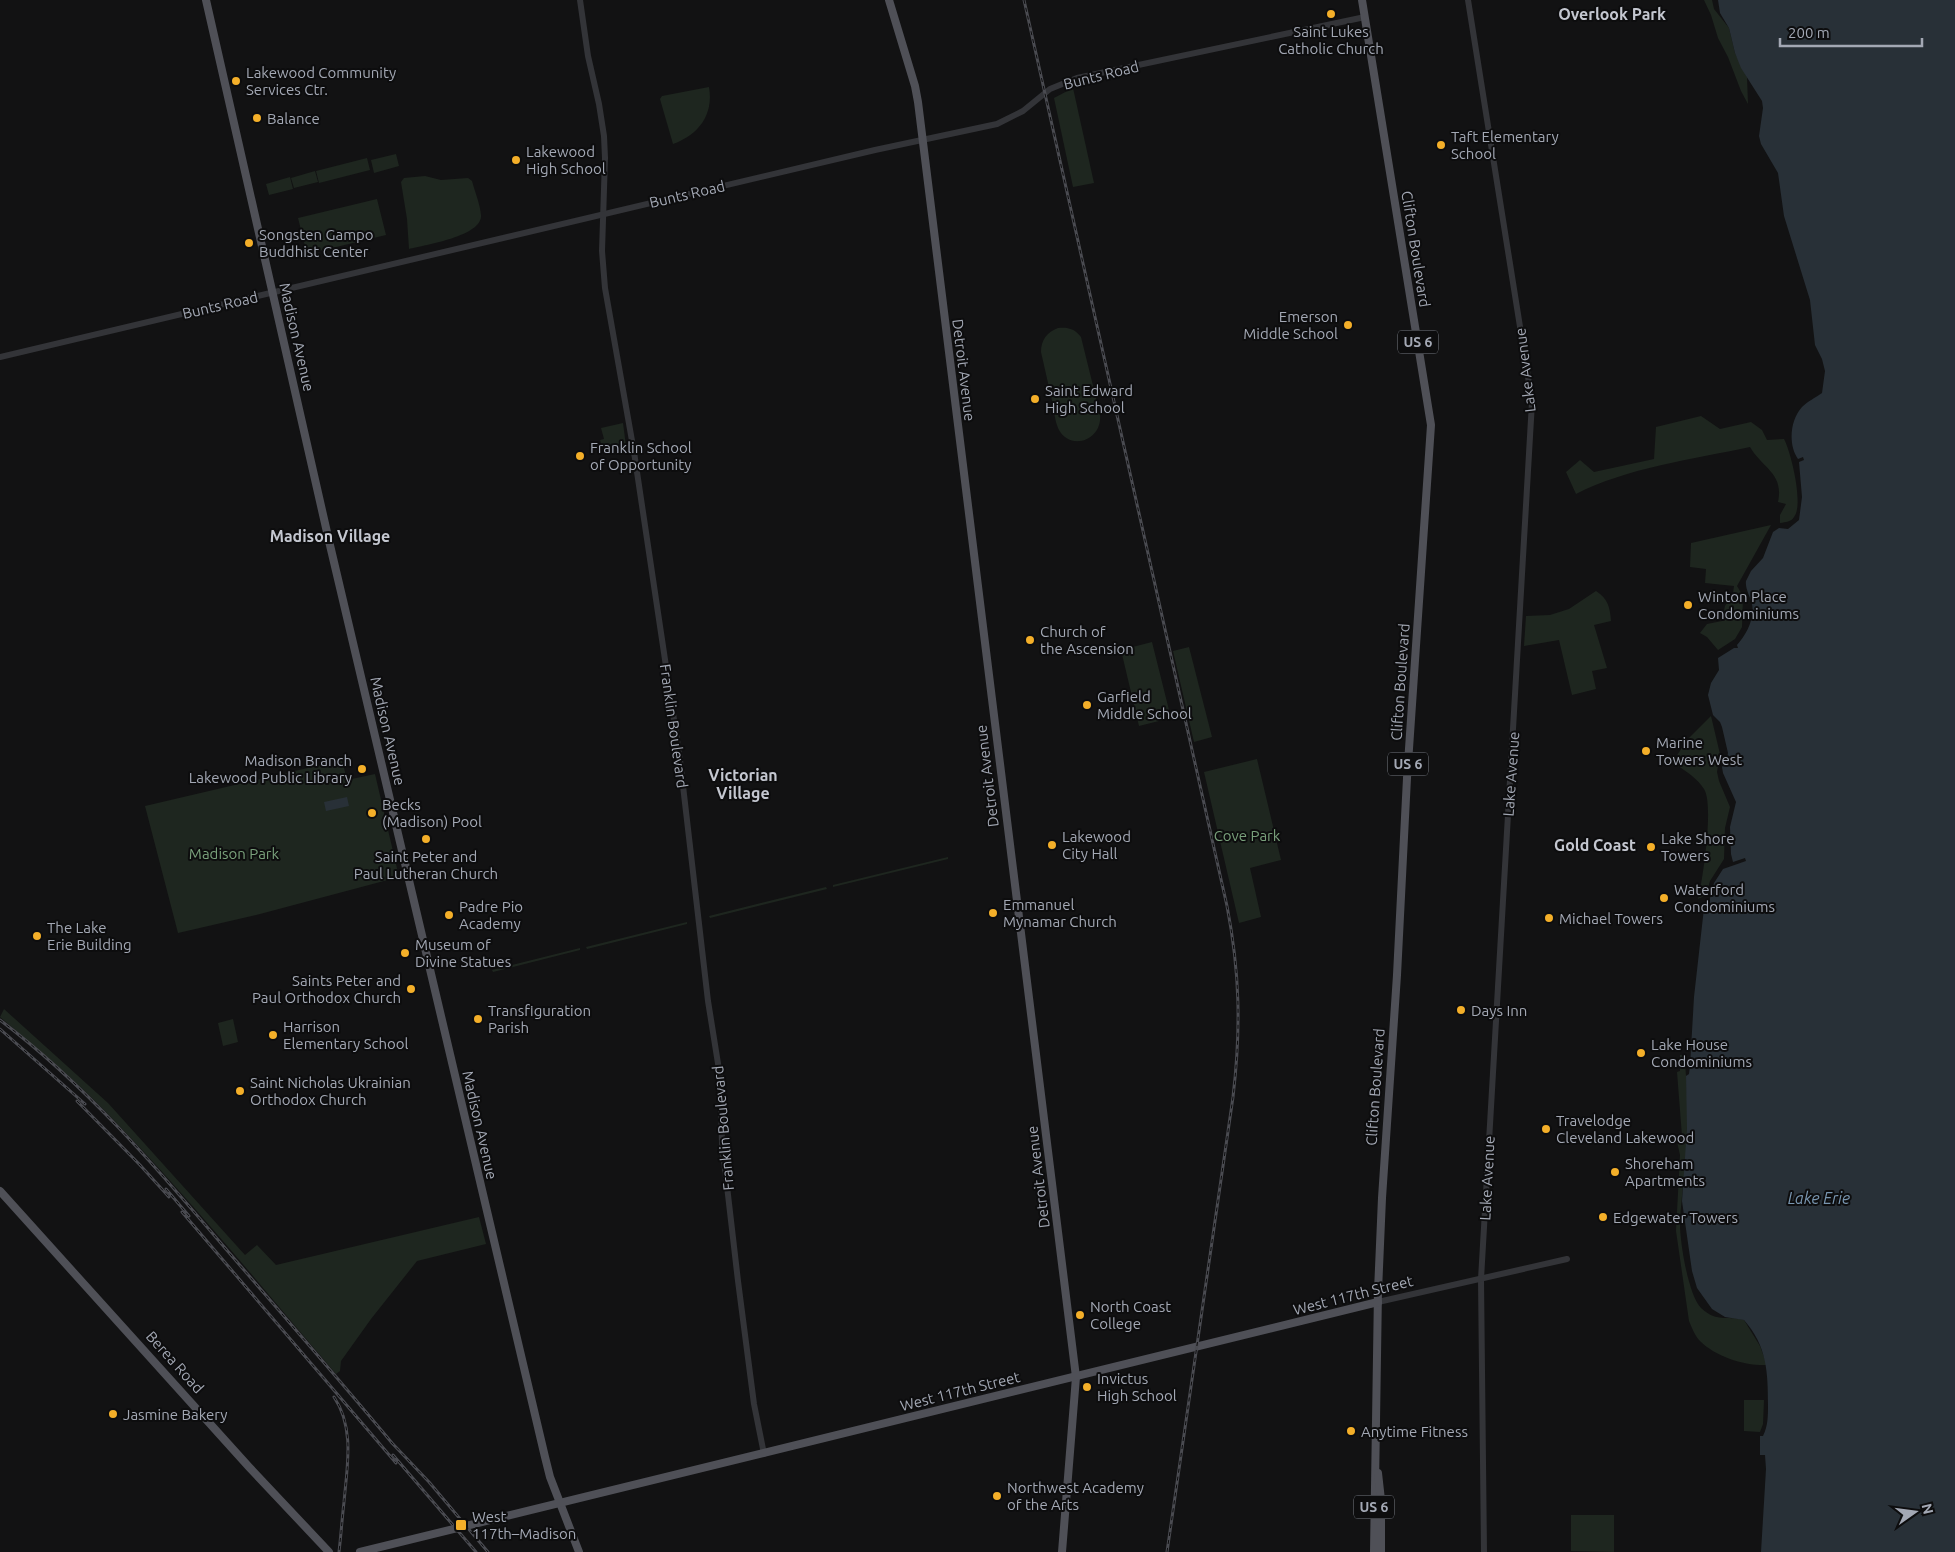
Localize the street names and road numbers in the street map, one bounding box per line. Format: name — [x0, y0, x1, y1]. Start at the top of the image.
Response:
street label: Bunts Road — [1062, 57, 1140, 93]
street label: Bunts Road — [648, 177, 726, 211]
street label: Clifton Boulevard — [1398, 190, 1434, 308]
street label: Madison Avenue — [276, 281, 318, 393]
street label: Bunts Road — [181, 288, 259, 322]
street label: Detroit Avenue — [949, 318, 979, 422]
street label: Lake Avenue — [1511, 327, 1539, 413]
road number: US 6 — [1398, 331, 1438, 354]
street label: Clifton Boulevard — [1387, 623, 1413, 741]
street label: Franklin Boulevard — [657, 663, 691, 789]
street label: Madison Avenue — [367, 675, 409, 787]
street label: Detroit Avenue — [972, 724, 1002, 828]
street label: Lake Avenue — [1500, 731, 1522, 817]
road number: US 6 — [1388, 752, 1428, 776]
street label: Clifton Boulevard — [1362, 1028, 1388, 1146]
street label: Franklin Boulevard — [709, 1065, 737, 1191]
street label: Madison Avenue — [459, 1069, 501, 1181]
street label: Detroit Avenue — [1023, 1125, 1053, 1229]
street label: Lake Avenue — [1476, 1135, 1498, 1221]
street label: West 117th Street — [1291, 1272, 1415, 1318]
street label: Berea Road — [143, 1328, 207, 1396]
street label: West 117th Street — [898, 1368, 1022, 1414]
road number: US 6 — [1354, 1495, 1394, 1518]

